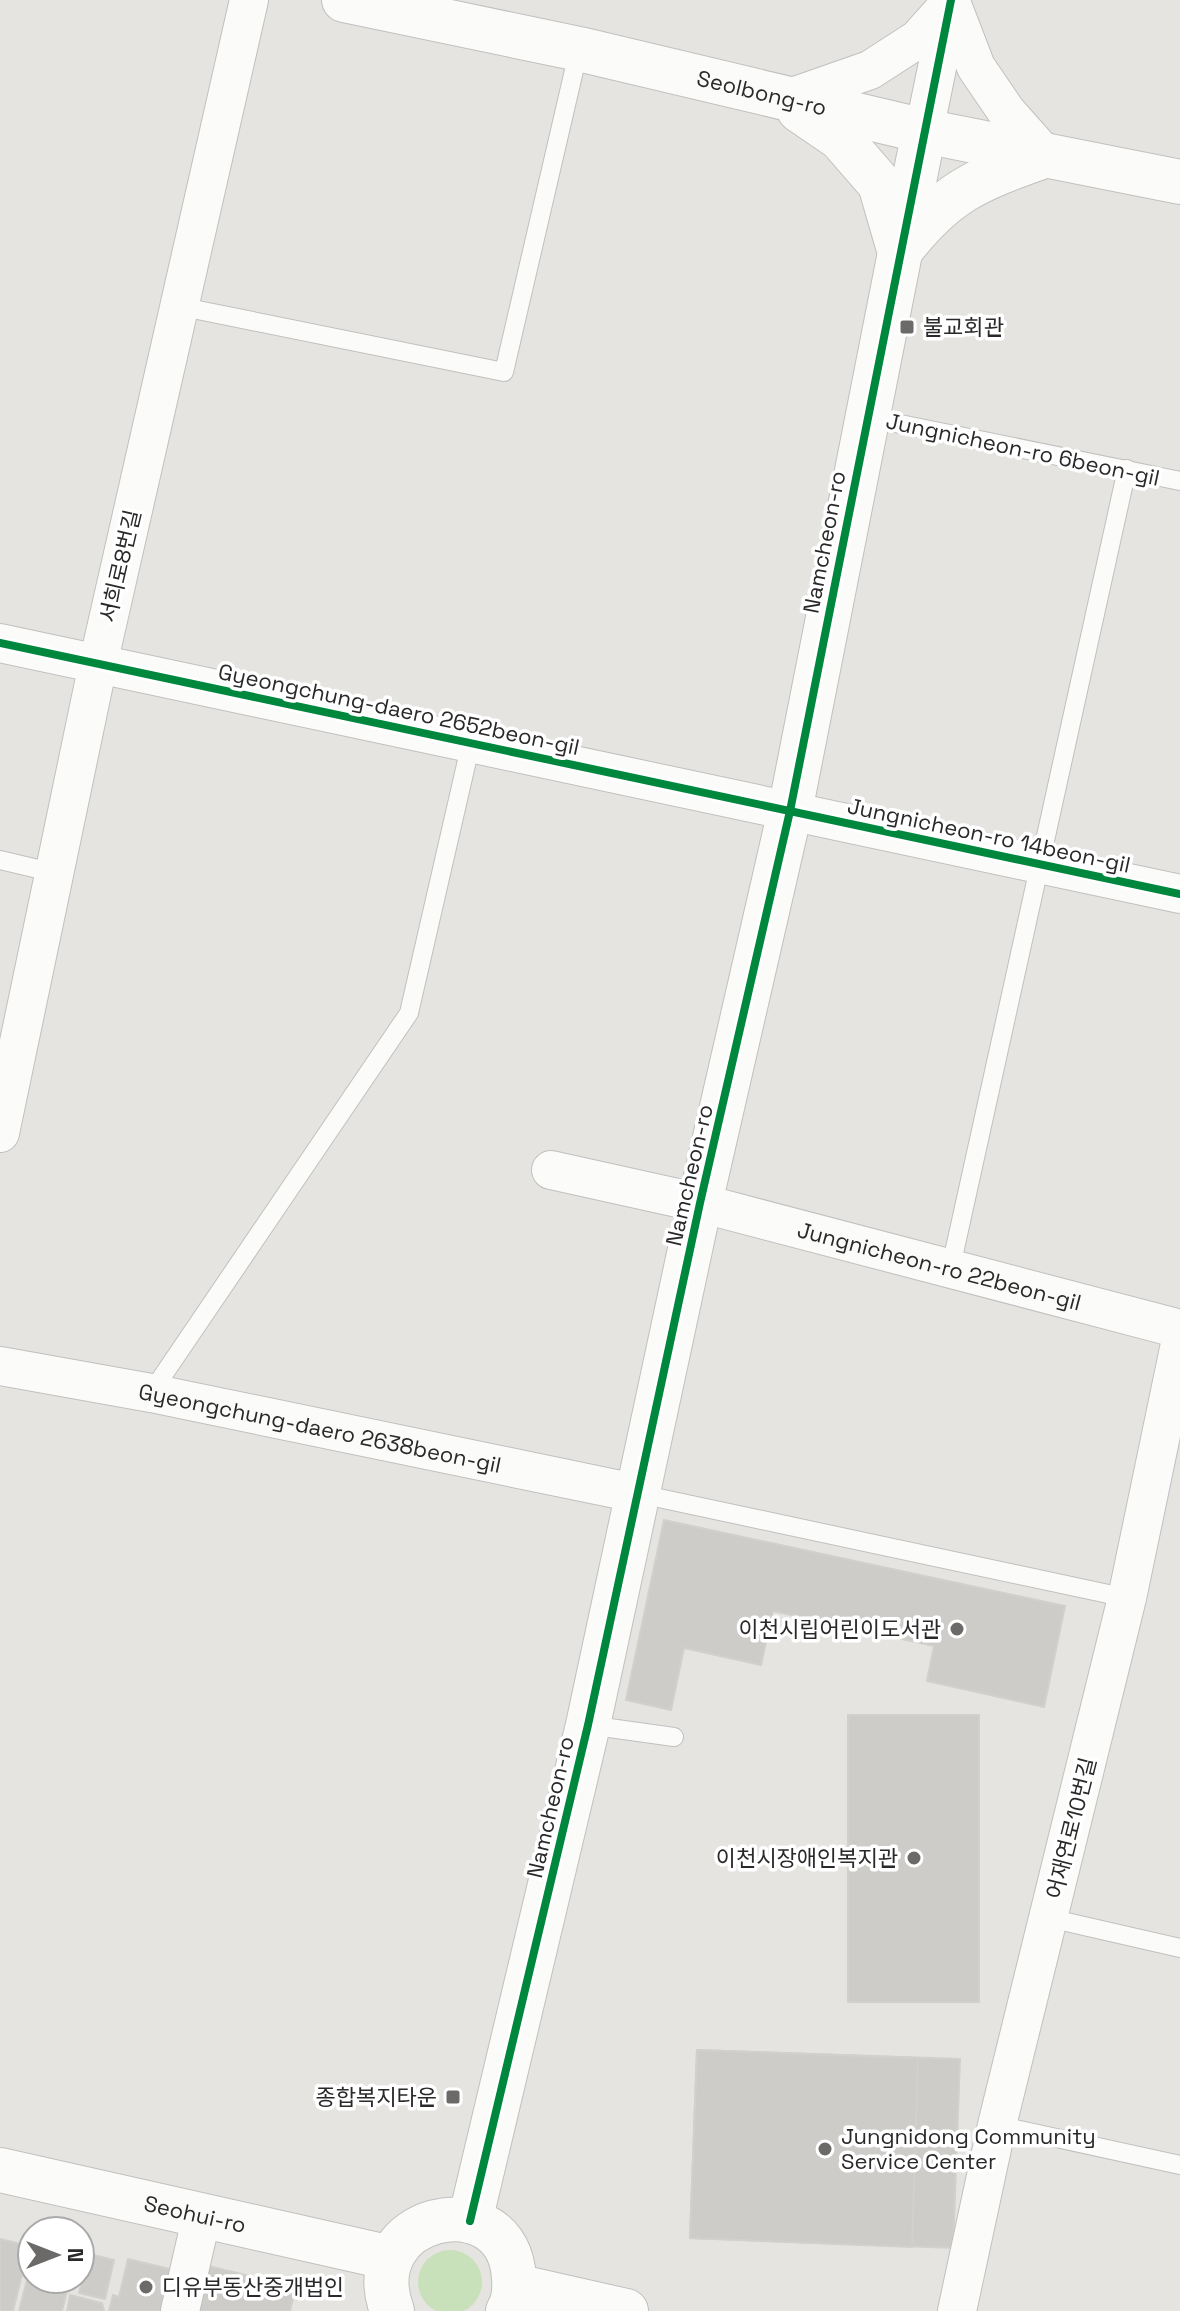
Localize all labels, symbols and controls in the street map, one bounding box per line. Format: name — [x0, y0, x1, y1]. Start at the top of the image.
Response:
street label: Seolbong-ro — [694, 64, 830, 121]
place label: 불교회관 — [923, 313, 1004, 341]
marker: 불교회관 — [898, 318, 916, 336]
street label: Jungnicheon-ro 6beon-gil — [884, 406, 1162, 492]
street label: Namcheon-ro — [796, 468, 852, 616]
street label: 서희로8번길 — [93, 507, 147, 625]
street label: Gyeongchung-daero 2652beon-gil — [216, 657, 582, 761]
street label: Jungnicheon-ro 14beon-gil — [845, 791, 1133, 879]
street label: Namcheon-ro — [659, 1101, 719, 1249]
street label: Jungnicheon-ro 22beon-gil — [794, 1215, 1084, 1316]
street label: Gyeongchung-daero 2638beon-gil — [137, 1377, 504, 1479]
place label: 이천시립어린이도서관 — [739, 1615, 941, 1643]
marker: 이천시립어린이도서관 — [948, 1620, 966, 1638]
street label: Namcheon-ro — [520, 1733, 580, 1881]
street label: 어재연로10번길 — [1040, 1754, 1102, 1902]
place label: 이천시장애인복지관 — [716, 1844, 898, 1872]
marker: 이천시장애인복지관 — [905, 1849, 923, 1867]
place label: 종합복지타운 — [316, 2083, 437, 2111]
marker: 종합복지타운 — [444, 2088, 462, 2106]
place label: Jungnidong Community Service Center — [841, 2122, 1096, 2175]
marker: Jungnidong Community Service Center — [816, 2140, 834, 2158]
street label: Seohui-ro — [141, 2189, 249, 2239]
north arrow — [16, 2215, 96, 2295]
text: N — [62, 2248, 90, 2262]
place label: 디유부동산중개법인 — [162, 2273, 344, 2301]
marker: 디유부동산중개법인 — [137, 2278, 155, 2296]

